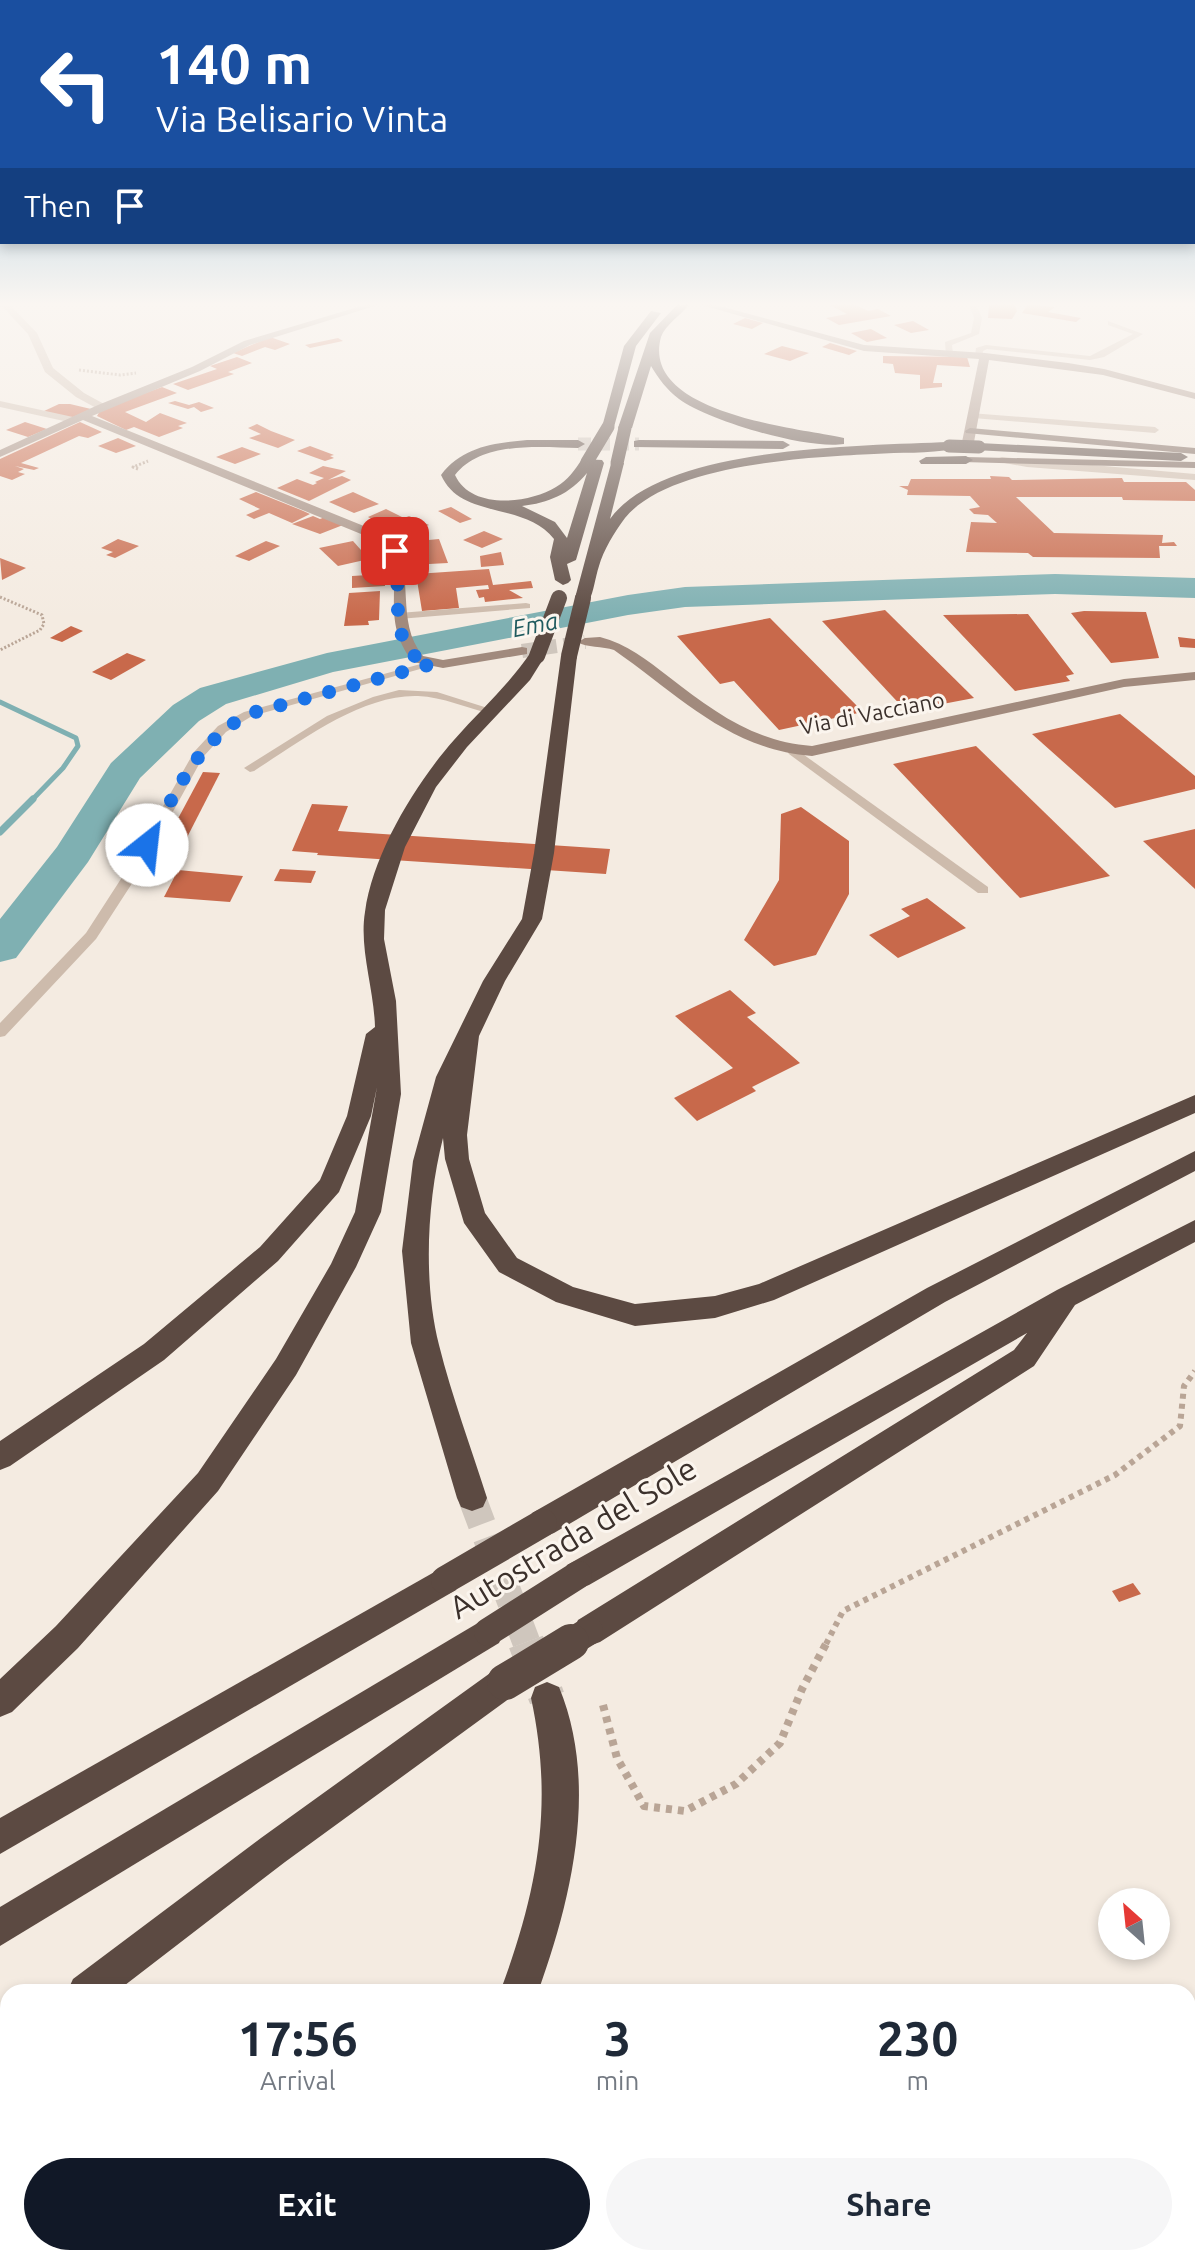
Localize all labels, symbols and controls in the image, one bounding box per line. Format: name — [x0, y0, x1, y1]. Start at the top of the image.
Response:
icon: left — [24, 32, 128, 136]
text: 140 m — [156, 32, 312, 95]
text: Via Belisario Vinta — [156, 98, 448, 139]
icon: arrive — [108, 184, 152, 228]
text: Then — [24, 189, 92, 223]
pin — [361, 517, 429, 585]
icon: arrive — [373, 529, 417, 573]
water label: Ema — [510, 607, 560, 642]
street label: Via di Vacciano — [797, 686, 946, 739]
position arrow — [105, 803, 189, 887]
street label: Autostrada del Sole — [443, 1449, 702, 1625]
north arrow — [1098, 1888, 1170, 1960]
map controls — [1098, 1888, 1170, 1960]
text: 17:56 — [238, 2011, 358, 2065]
text: 3 — [604, 2011, 631, 2065]
text: 230 — [877, 2011, 958, 2065]
text: Arrival — [260, 2066, 336, 2095]
text: min — [596, 2066, 639, 2095]
text: m — [906, 2066, 929, 2095]
button: Exit — [24, 2158, 590, 2250]
button: Share — [606, 2158, 1172, 2250]

